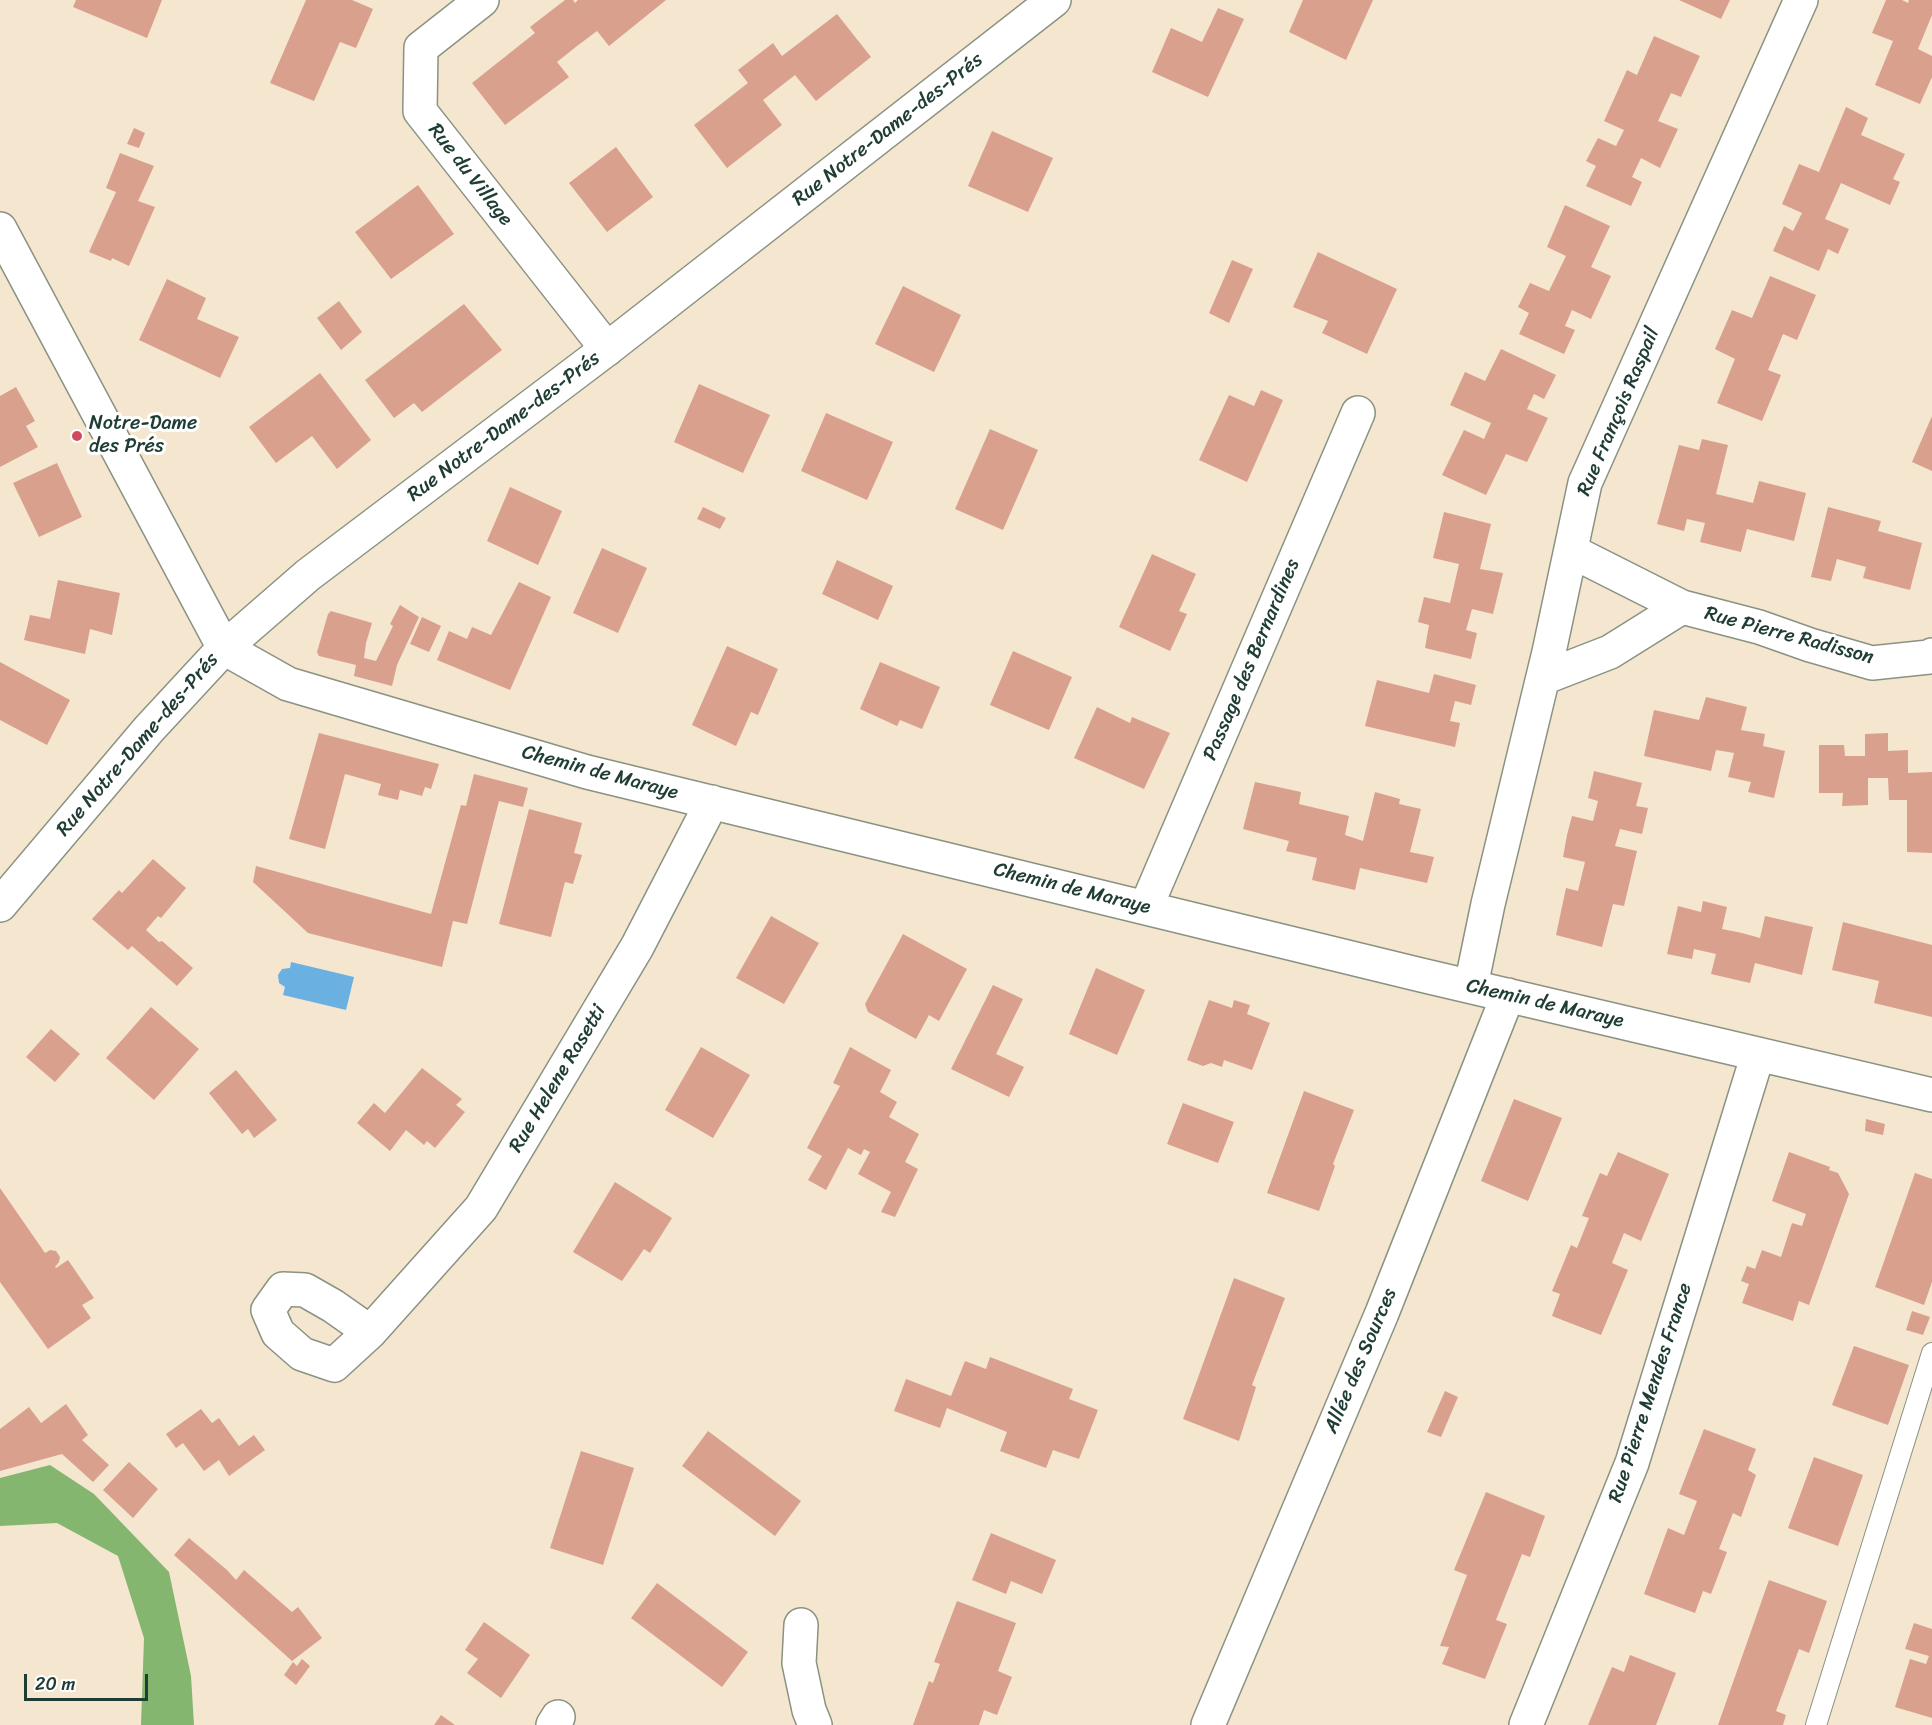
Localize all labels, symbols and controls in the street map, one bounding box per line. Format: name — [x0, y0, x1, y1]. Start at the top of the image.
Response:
street label: Rue Notre-Dame-des-Prés — [788, 48, 988, 212]
street label: Rue du Village — [423, 119, 517, 231]
street label: Rue François Raspail — [1573, 324, 1665, 500]
street label: Rue Notre-Dame-des-Prés — [403, 347, 605, 507]
place label: Notre-Dame des Prés — [89, 412, 197, 459]
marker: Notre-Dame des Prés — [70, 429, 84, 443]
street label: Passage des Bernardines — [1199, 556, 1305, 764]
street label: Rue Pierre Radisson — [1702, 602, 1876, 670]
street label: Rue Notre-Dame-des-Prés — [52, 648, 224, 842]
street label: Chemin de Maraye — [519, 741, 681, 805]
street label: Chemin de Maraye — [991, 858, 1153, 920]
street label: Chemin de Maraye — [1464, 974, 1626, 1034]
street label: Rue Helene Rasetti — [504, 1001, 612, 1157]
street label: Rue Pierre Mendes France — [1604, 1280, 1698, 1506]
street label: Allée des Sources — [1320, 1285, 1402, 1437]
scale bar — [27, 1662, 152, 1700]
text: 20 m — [35, 1668, 75, 1700]

